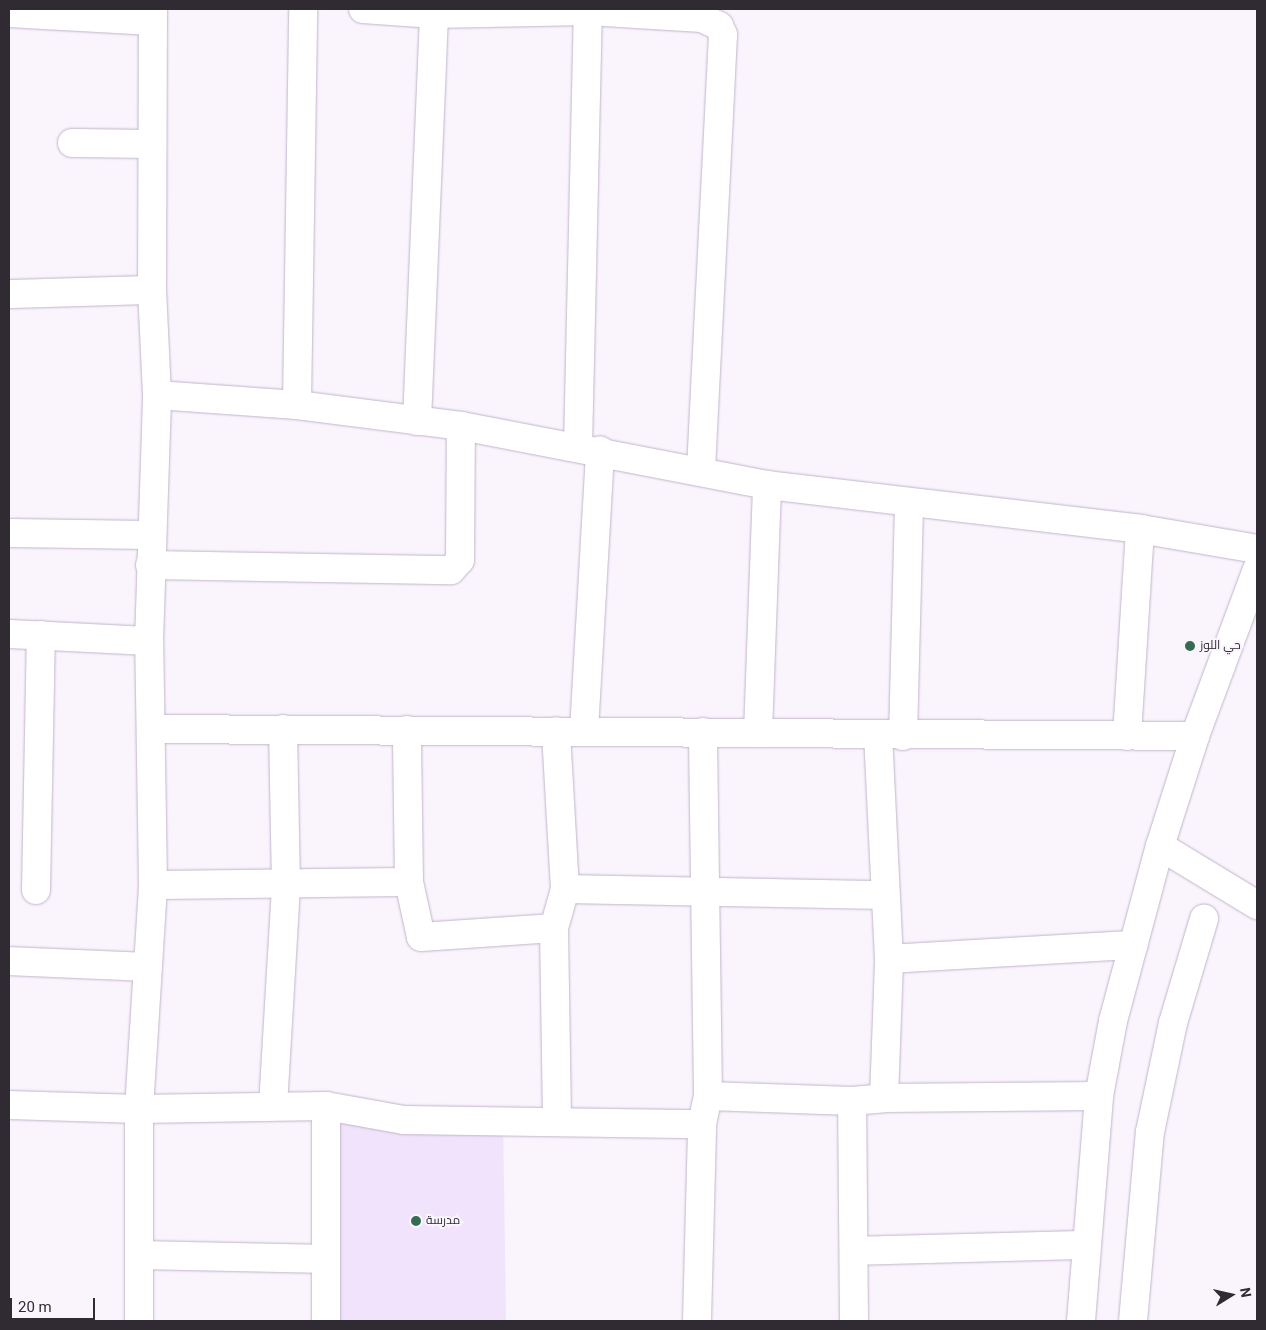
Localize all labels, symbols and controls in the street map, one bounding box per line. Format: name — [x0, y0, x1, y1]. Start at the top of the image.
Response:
place label: حي اللوز — [1200, 639, 1241, 653]
marker: حي اللوز — [1184, 640, 1196, 652]
place label: مدرسة — [426, 1214, 460, 1228]
marker: مدرسة — [410, 1215, 422, 1227]
north arrow — [1206, 1270, 1256, 1320]
text: N — [1237, 1286, 1255, 1299]
scale bar — [12, 1288, 98, 1320]
text: 20 m — [18, 1298, 52, 1316]

